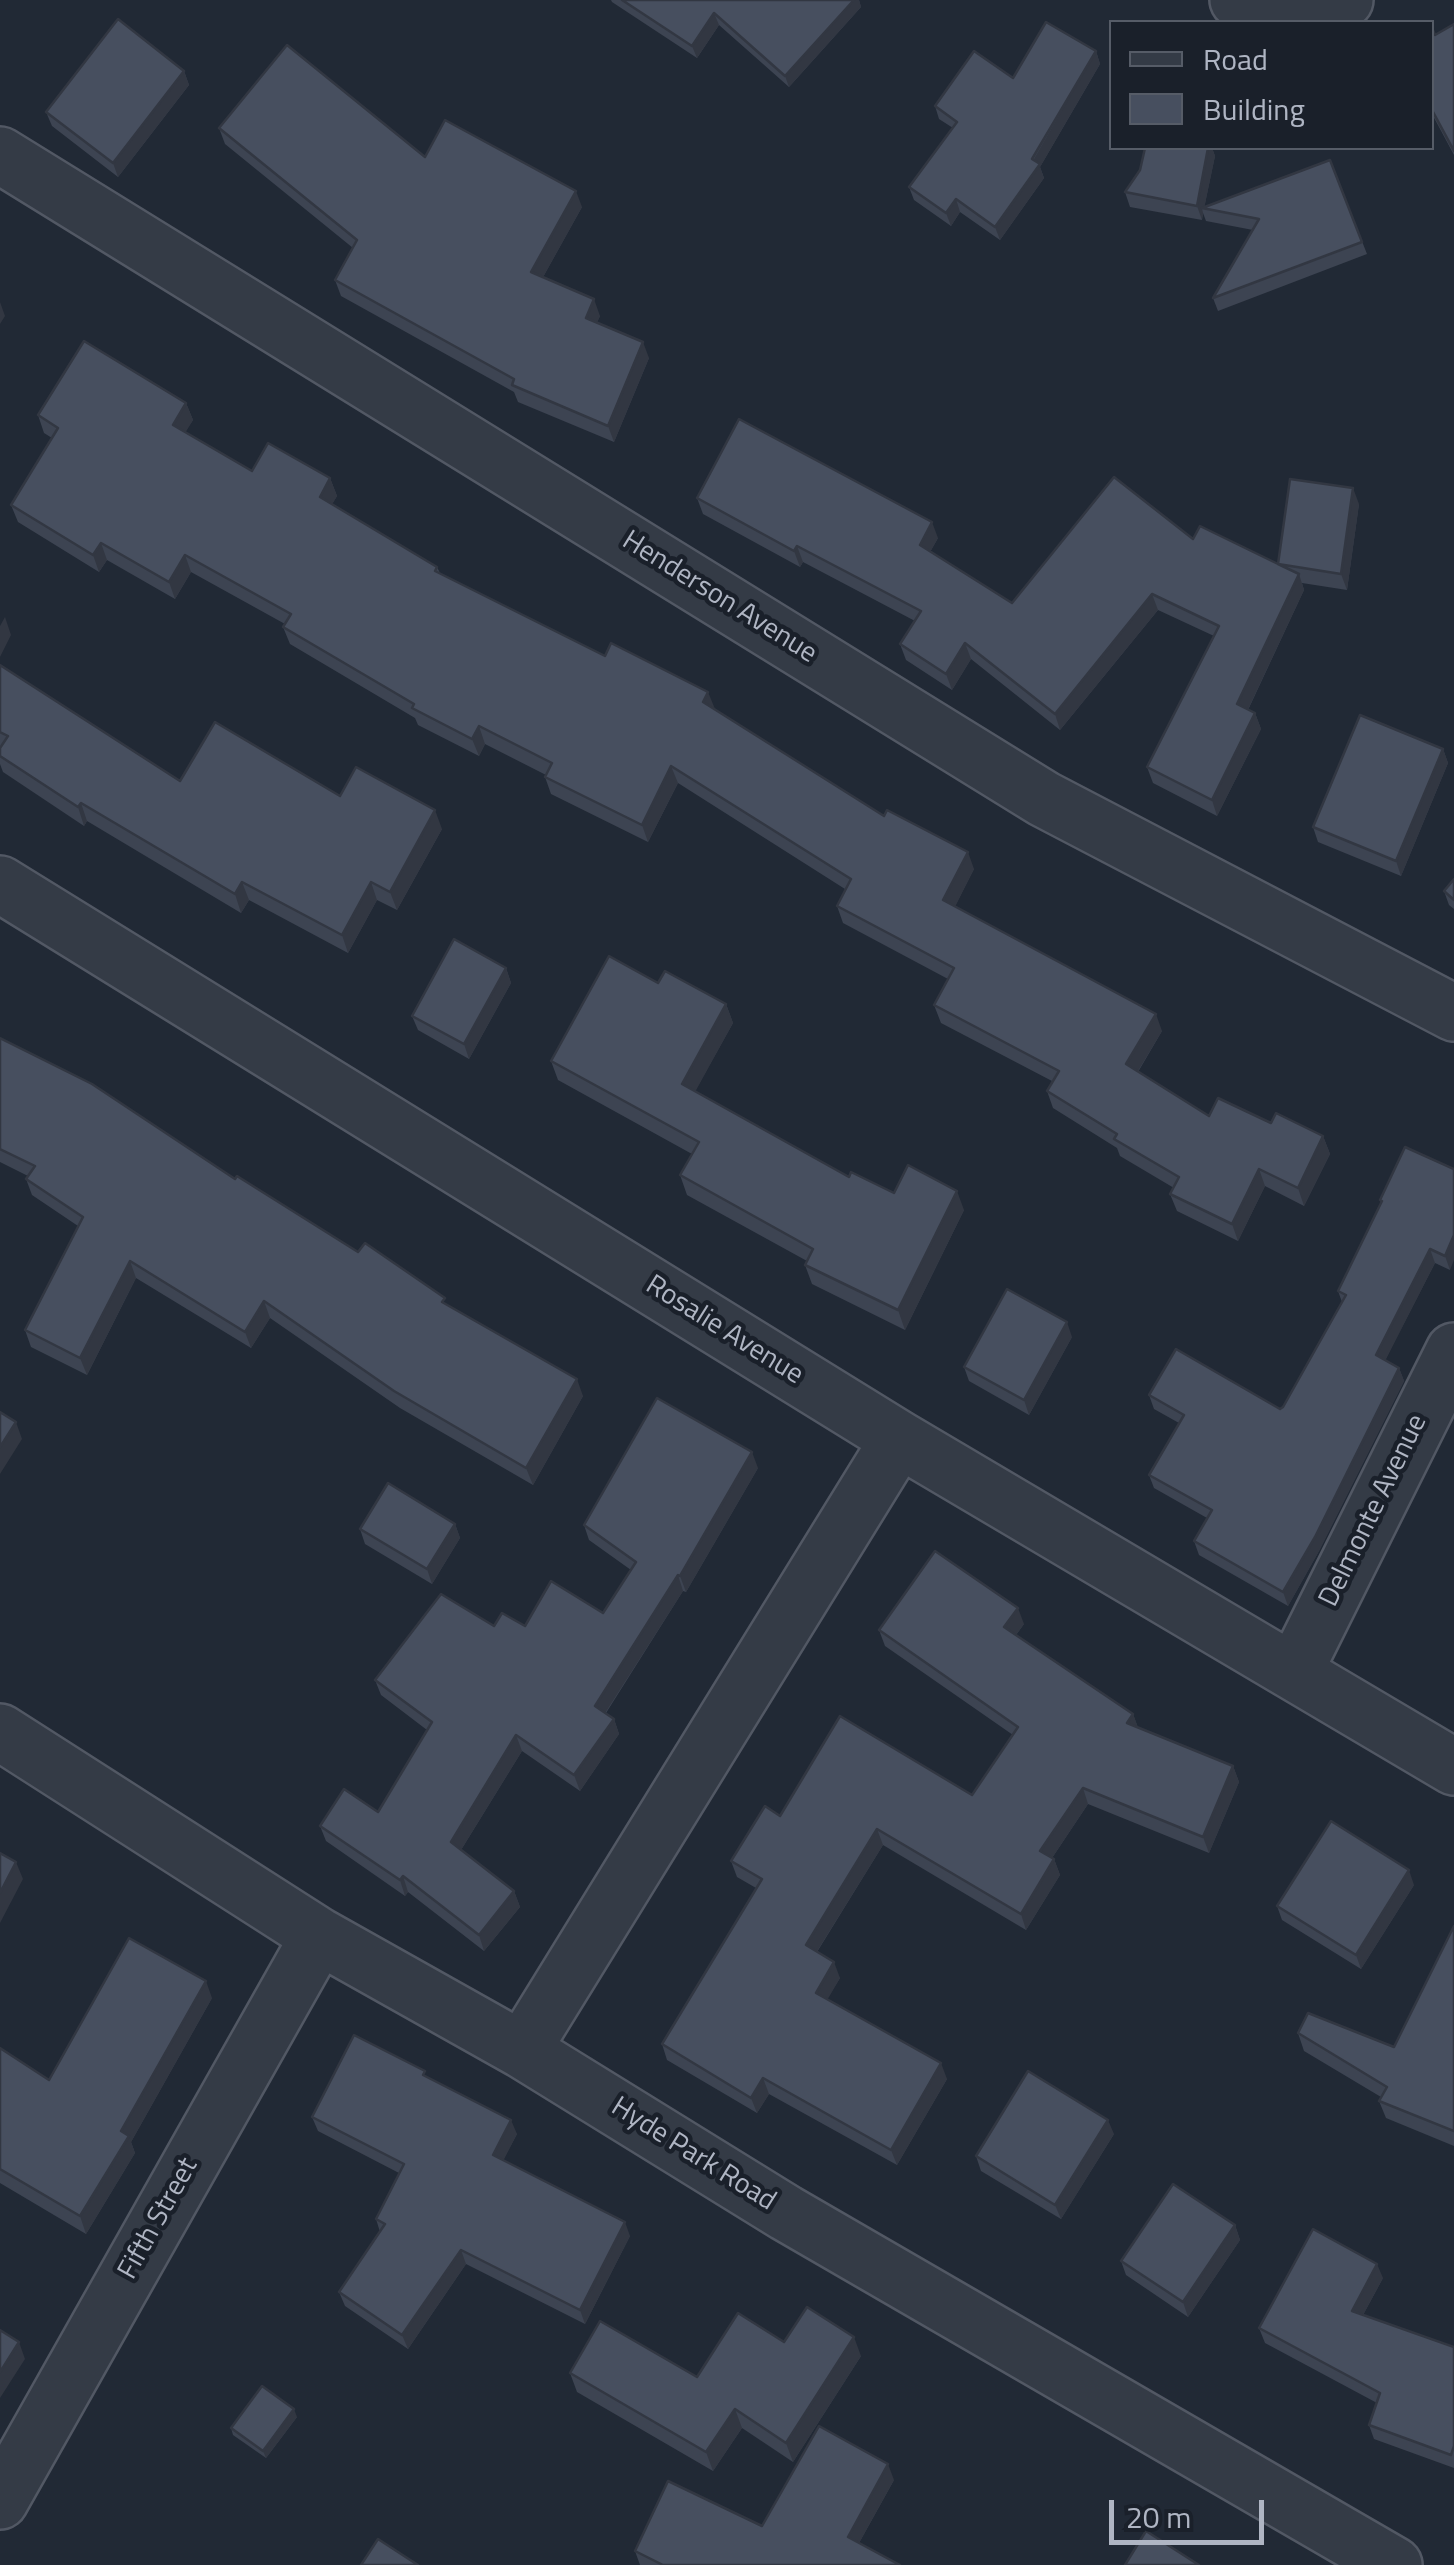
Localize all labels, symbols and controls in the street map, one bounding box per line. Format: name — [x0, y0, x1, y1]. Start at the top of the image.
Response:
legend — [1109, 20, 1434, 150]
text: Road — [1203, 36, 1268, 82]
text: Building — [1203, 86, 1305, 132]
street label: Henderson Avenue — [615, 525, 823, 671]
street label: Rosalie Avenue — [639, 1269, 809, 1393]
street label: Delmonte Avenue — [1313, 1409, 1435, 1613]
street label: Hyde Park Road — [605, 2091, 781, 2219]
street label: Fifth Street — [112, 2153, 206, 2285]
scale bar — [1114, 2480, 1269, 2542]
text: 20 m — [1126, 2494, 1191, 2540]

